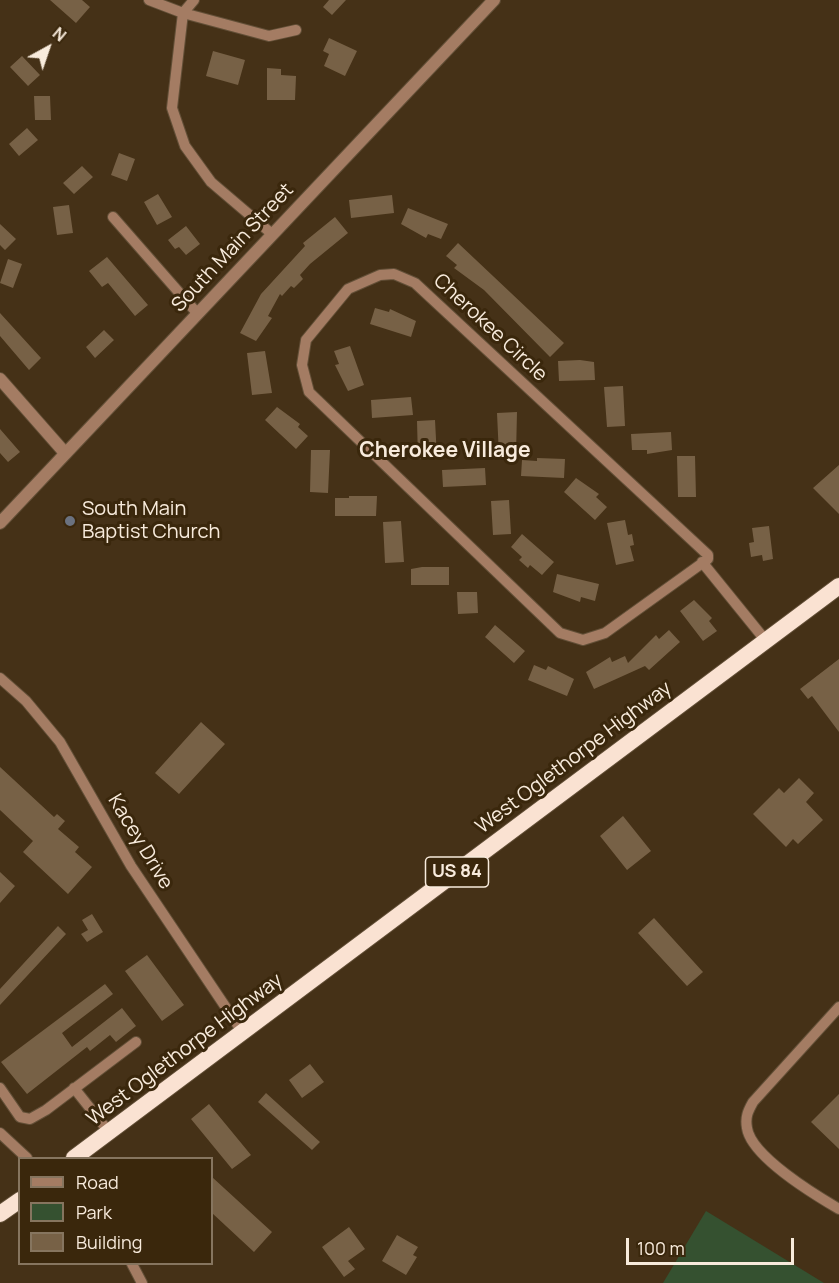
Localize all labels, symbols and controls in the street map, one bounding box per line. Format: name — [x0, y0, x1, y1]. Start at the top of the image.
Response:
north arrow — [18, 18, 78, 78]
text: N — [48, 22, 71, 46]
street label: South Main Street — [167, 179, 299, 317]
street label: Cherokee Circle — [428, 269, 552, 387]
district label: Cherokee Village — [359, 438, 531, 464]
place label: South Main Baptist Church — [82, 497, 220, 544]
marker: South Main Baptist Church — [63, 514, 77, 528]
street label: West Oglethorpe Highway — [471, 677, 677, 839]
street label: Kacey Drive — [102, 790, 178, 894]
road number: US 84 — [426, 857, 488, 887]
street label: West Oglethorpe Highway — [82, 969, 288, 1131]
legend — [18, 1157, 213, 1265]
text: Road — [76, 1170, 119, 1194]
text: Park — [76, 1200, 112, 1224]
scale bar — [629, 1226, 797, 1264]
text: Building — [76, 1230, 142, 1254]
text: 100 m — [637, 1236, 685, 1260]

